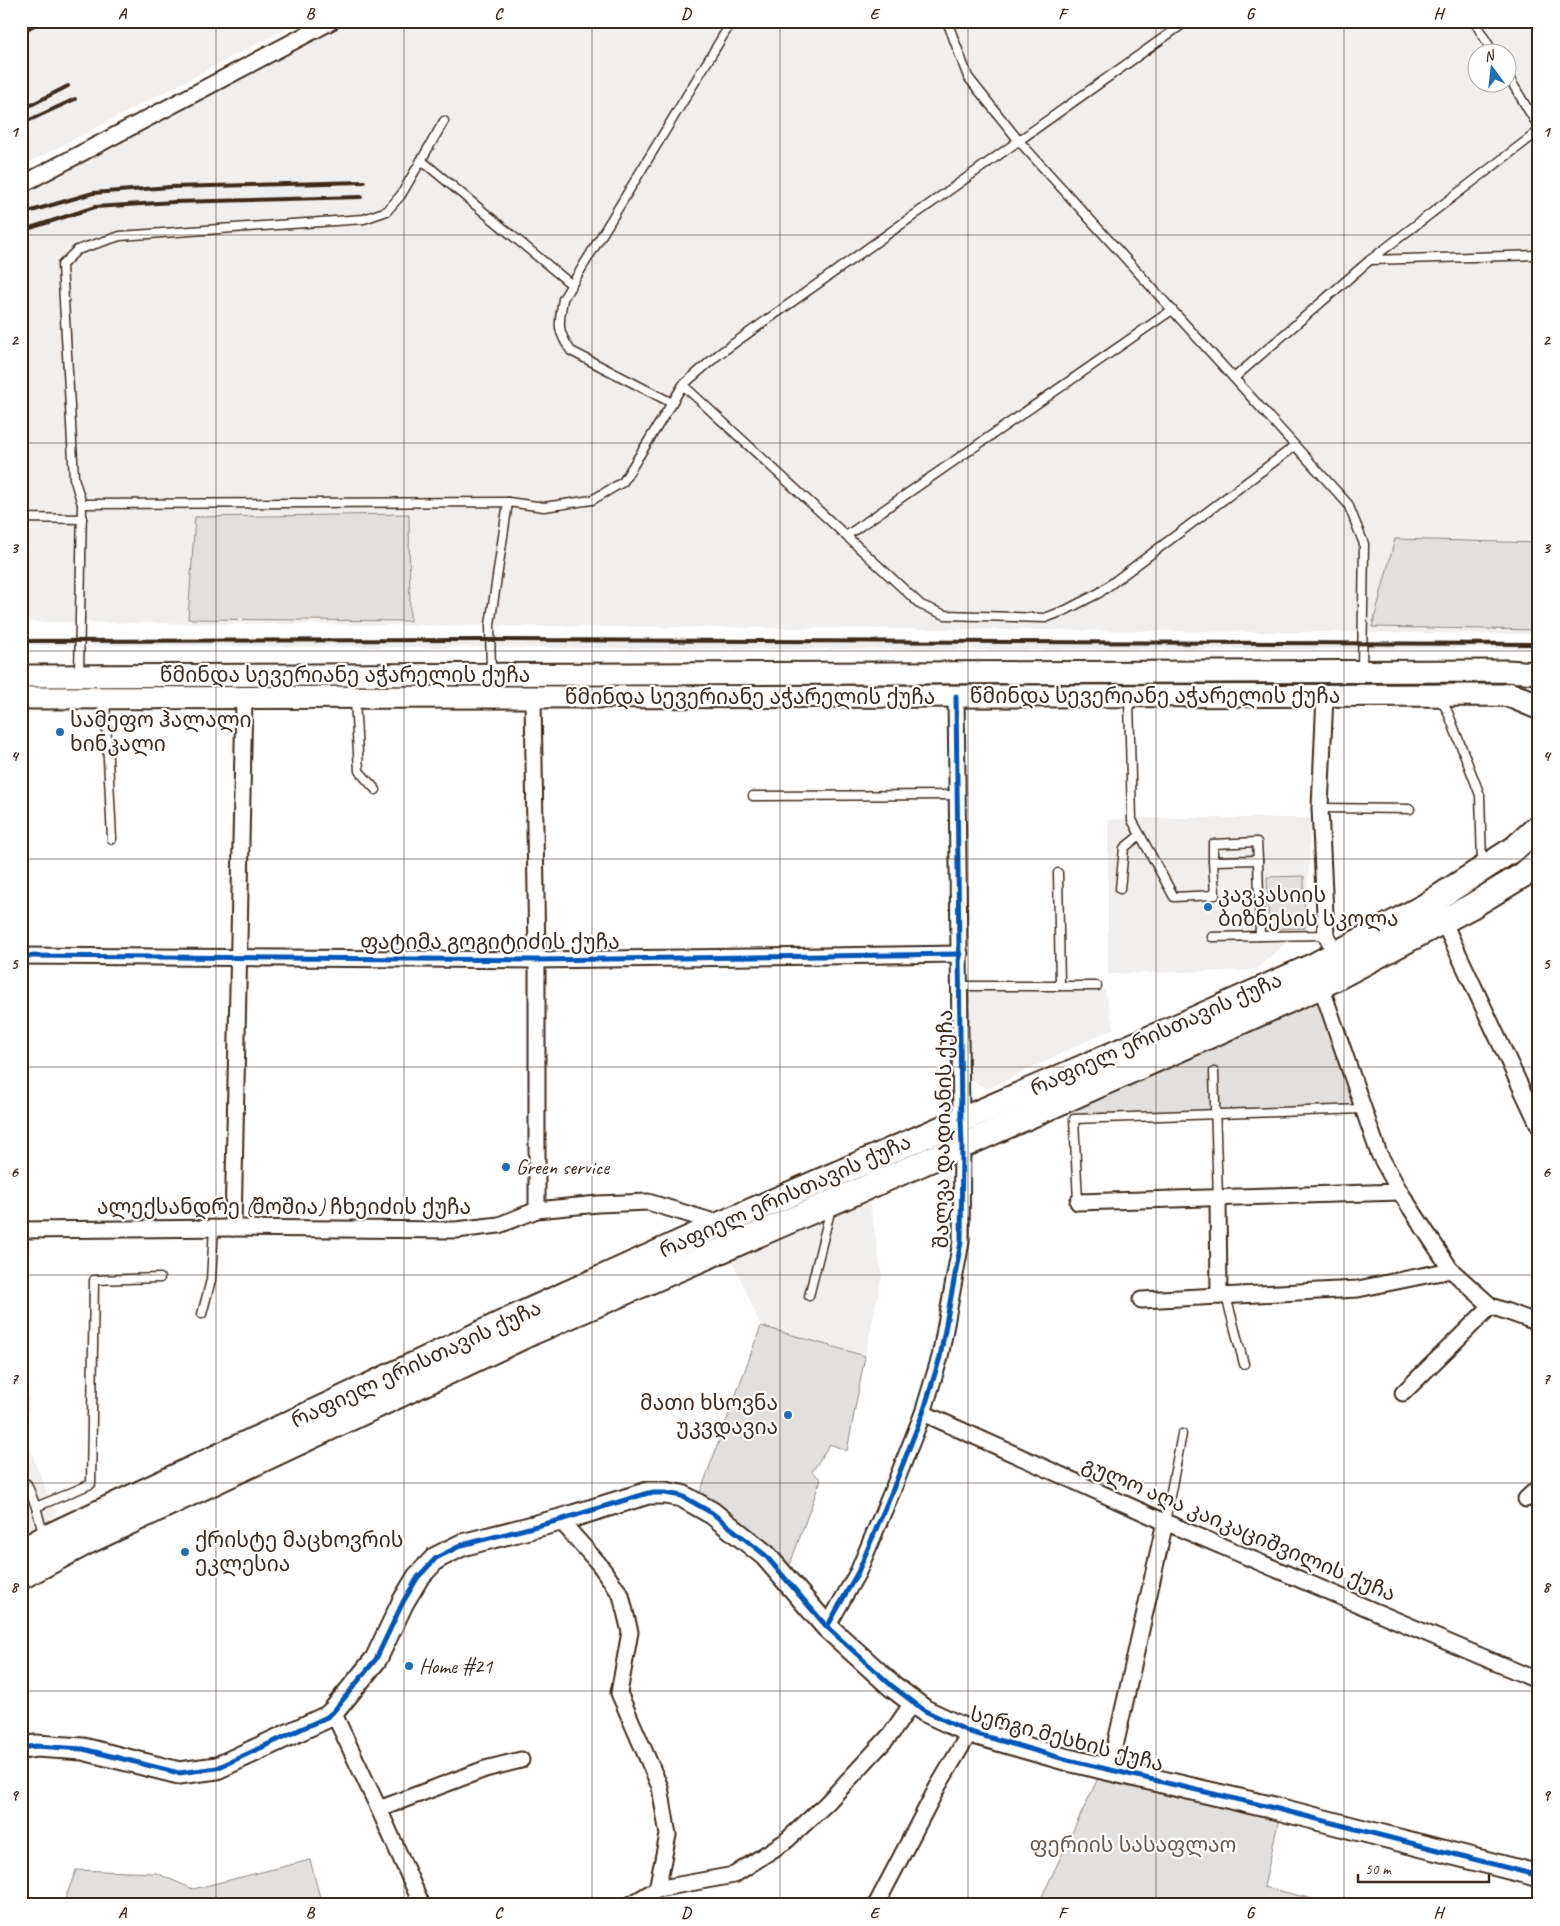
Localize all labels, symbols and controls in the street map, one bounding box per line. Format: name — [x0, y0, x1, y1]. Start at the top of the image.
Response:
text: A — [118, 4, 128, 24]
text: B — [306, 4, 316, 24]
text: C — [494, 4, 504, 24]
text: D — [681, 4, 692, 24]
text: E — [870, 4, 881, 24]
text: F — [1058, 4, 1069, 24]
text: G — [1246, 4, 1256, 24]
text: H — [1433, 4, 1445, 24]
north arrow — [1468, 42, 1518, 92]
text: N — [1482, 46, 1497, 65]
text: 1 — [10, 122, 19, 142]
text: 1 — [1542, 122, 1551, 142]
text: 2 — [10, 330, 19, 350]
text: 2 — [1542, 330, 1551, 350]
text: 3 — [10, 538, 19, 558]
text: 3 — [1542, 538, 1551, 558]
street label: წმინდა სევერიანე აჭარელის ქუჩა — [160, 662, 530, 688]
street label: წმინდა სევერიანე აჭარელის ქუჩა — [970, 683, 1340, 709]
street label: წმინდა სევერიანე აჭარელის ქუჩა — [565, 684, 935, 710]
place label: სამეფო ჰალალი ხინკალი — [70, 707, 252, 757]
marker: სამეფო ჰალალი ხინკალი — [54, 726, 66, 738]
text: 4 — [10, 746, 19, 766]
text: 4 — [1542, 746, 1551, 766]
place label: კავკასიის ბიზნესის სკოლა — [1218, 882, 1399, 932]
marker: კავკასიის ბიზნესის სკოლა — [1202, 901, 1214, 913]
street label: ფატიმა გოგიტიძის ქუჩა — [360, 929, 620, 955]
text: 5 — [11, 954, 20, 974]
text: 5 — [1543, 954, 1552, 974]
street label: რაფიელ ერისთავის ქუჩა — [1026, 967, 1286, 1101]
street label: შალვა დადიანის ქუჩა — [928, 1009, 958, 1249]
street label: რაფიელ ერისთავის ქუჩა — [655, 1129, 915, 1263]
place label: Green service — [516, 1154, 610, 1180]
marker: Green service — [500, 1161, 512, 1173]
text: 6 — [10, 1162, 19, 1182]
text: 6 — [1542, 1162, 1551, 1182]
street label: ალექსანდრე (შოშია) ჩხეიძის ქუჩა — [97, 1194, 471, 1220]
street label: რაფიელ ერისთავის ქუჩა — [287, 1295, 545, 1433]
text: 7 — [10, 1369, 19, 1389]
text: 7 — [1542, 1369, 1551, 1389]
place label: მათი ხსოვნა უკვდავია — [640, 1390, 778, 1440]
marker: მათი ხსოვნა უკვდავია — [782, 1409, 794, 1421]
street label: გულო აღა კაიკაციშვილის ქუჩა — [1078, 1451, 1400, 1607]
place label: ქრისტე მაცხოვრის ეკლესია — [195, 1527, 403, 1577]
marker: ქრისტე მაცხოვრის ეკლესია — [179, 1546, 191, 1558]
text: 8 — [10, 1577, 19, 1597]
text: 8 — [1542, 1577, 1551, 1597]
place label: Home #21 — [419, 1653, 494, 1679]
marker: Home #21 — [403, 1660, 415, 1672]
street label: სერგი მესხის ქუჩა — [967, 1701, 1167, 1777]
text: 9 — [10, 1785, 19, 1805]
text: 9 — [1542, 1785, 1551, 1805]
park label: ფერიის სასაფლაო — [1030, 1832, 1236, 1858]
scale bar — [1358, 1851, 1489, 1883]
text: 50 m — [1365, 1860, 1392, 1879]
text: A — [118, 1903, 128, 1923]
text: B — [306, 1903, 316, 1923]
text: C — [494, 1903, 504, 1923]
text: D — [681, 1903, 692, 1923]
text: E — [870, 1903, 881, 1923]
text: F — [1058, 1903, 1069, 1923]
text: G — [1246, 1903, 1256, 1923]
text: H — [1433, 1903, 1445, 1923]

